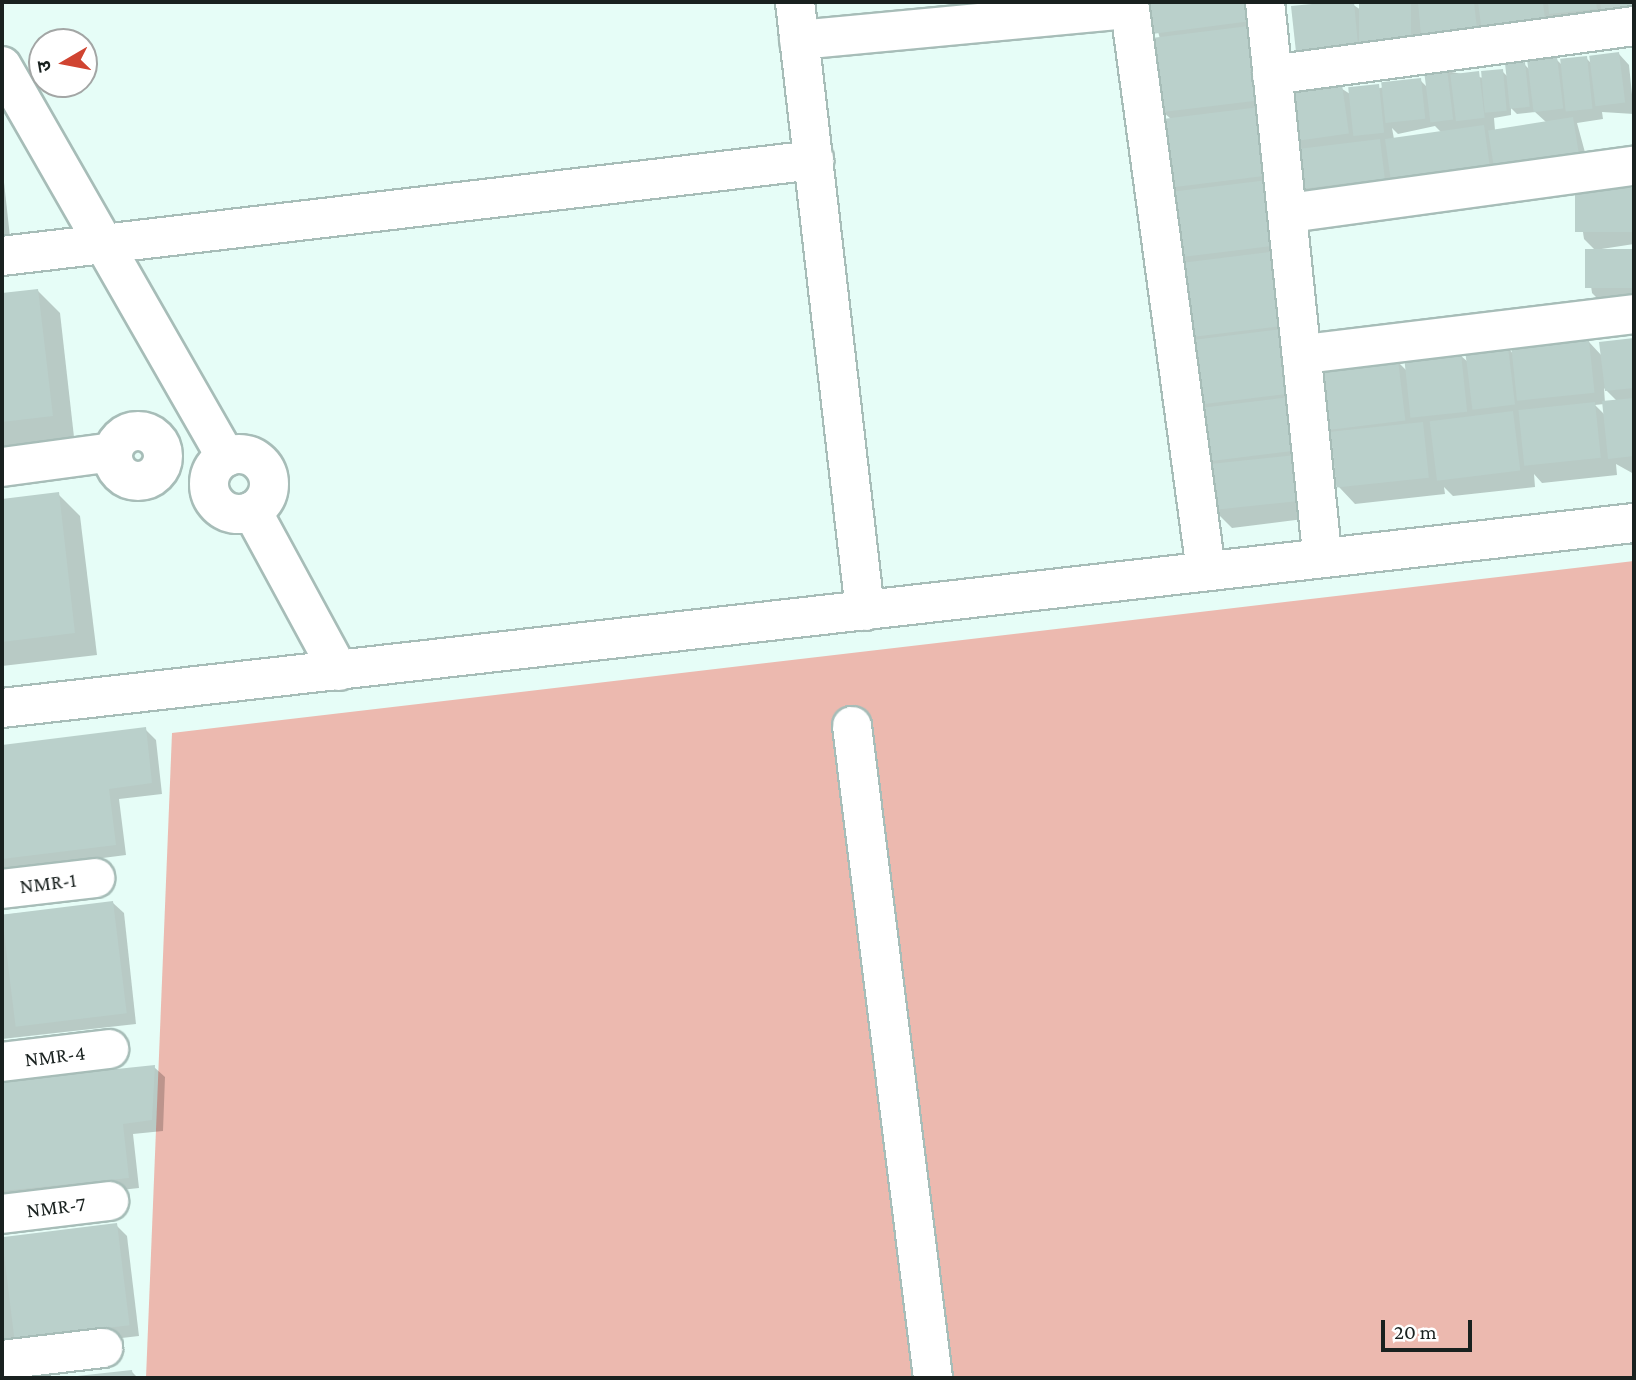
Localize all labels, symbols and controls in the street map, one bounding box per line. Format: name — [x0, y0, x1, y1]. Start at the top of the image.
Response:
north arrow — [28, 28, 98, 98]
text: उ — [32, 59, 55, 74]
street label: NMR-1 — [18, 867, 78, 899]
street label: NMR-4 — [23, 1040, 87, 1072]
street label: NMR-7 — [25, 1191, 87, 1223]
scale bar — [1384, 1306, 1475, 1350]
text: 20 m — [1394, 1320, 1437, 1344]

